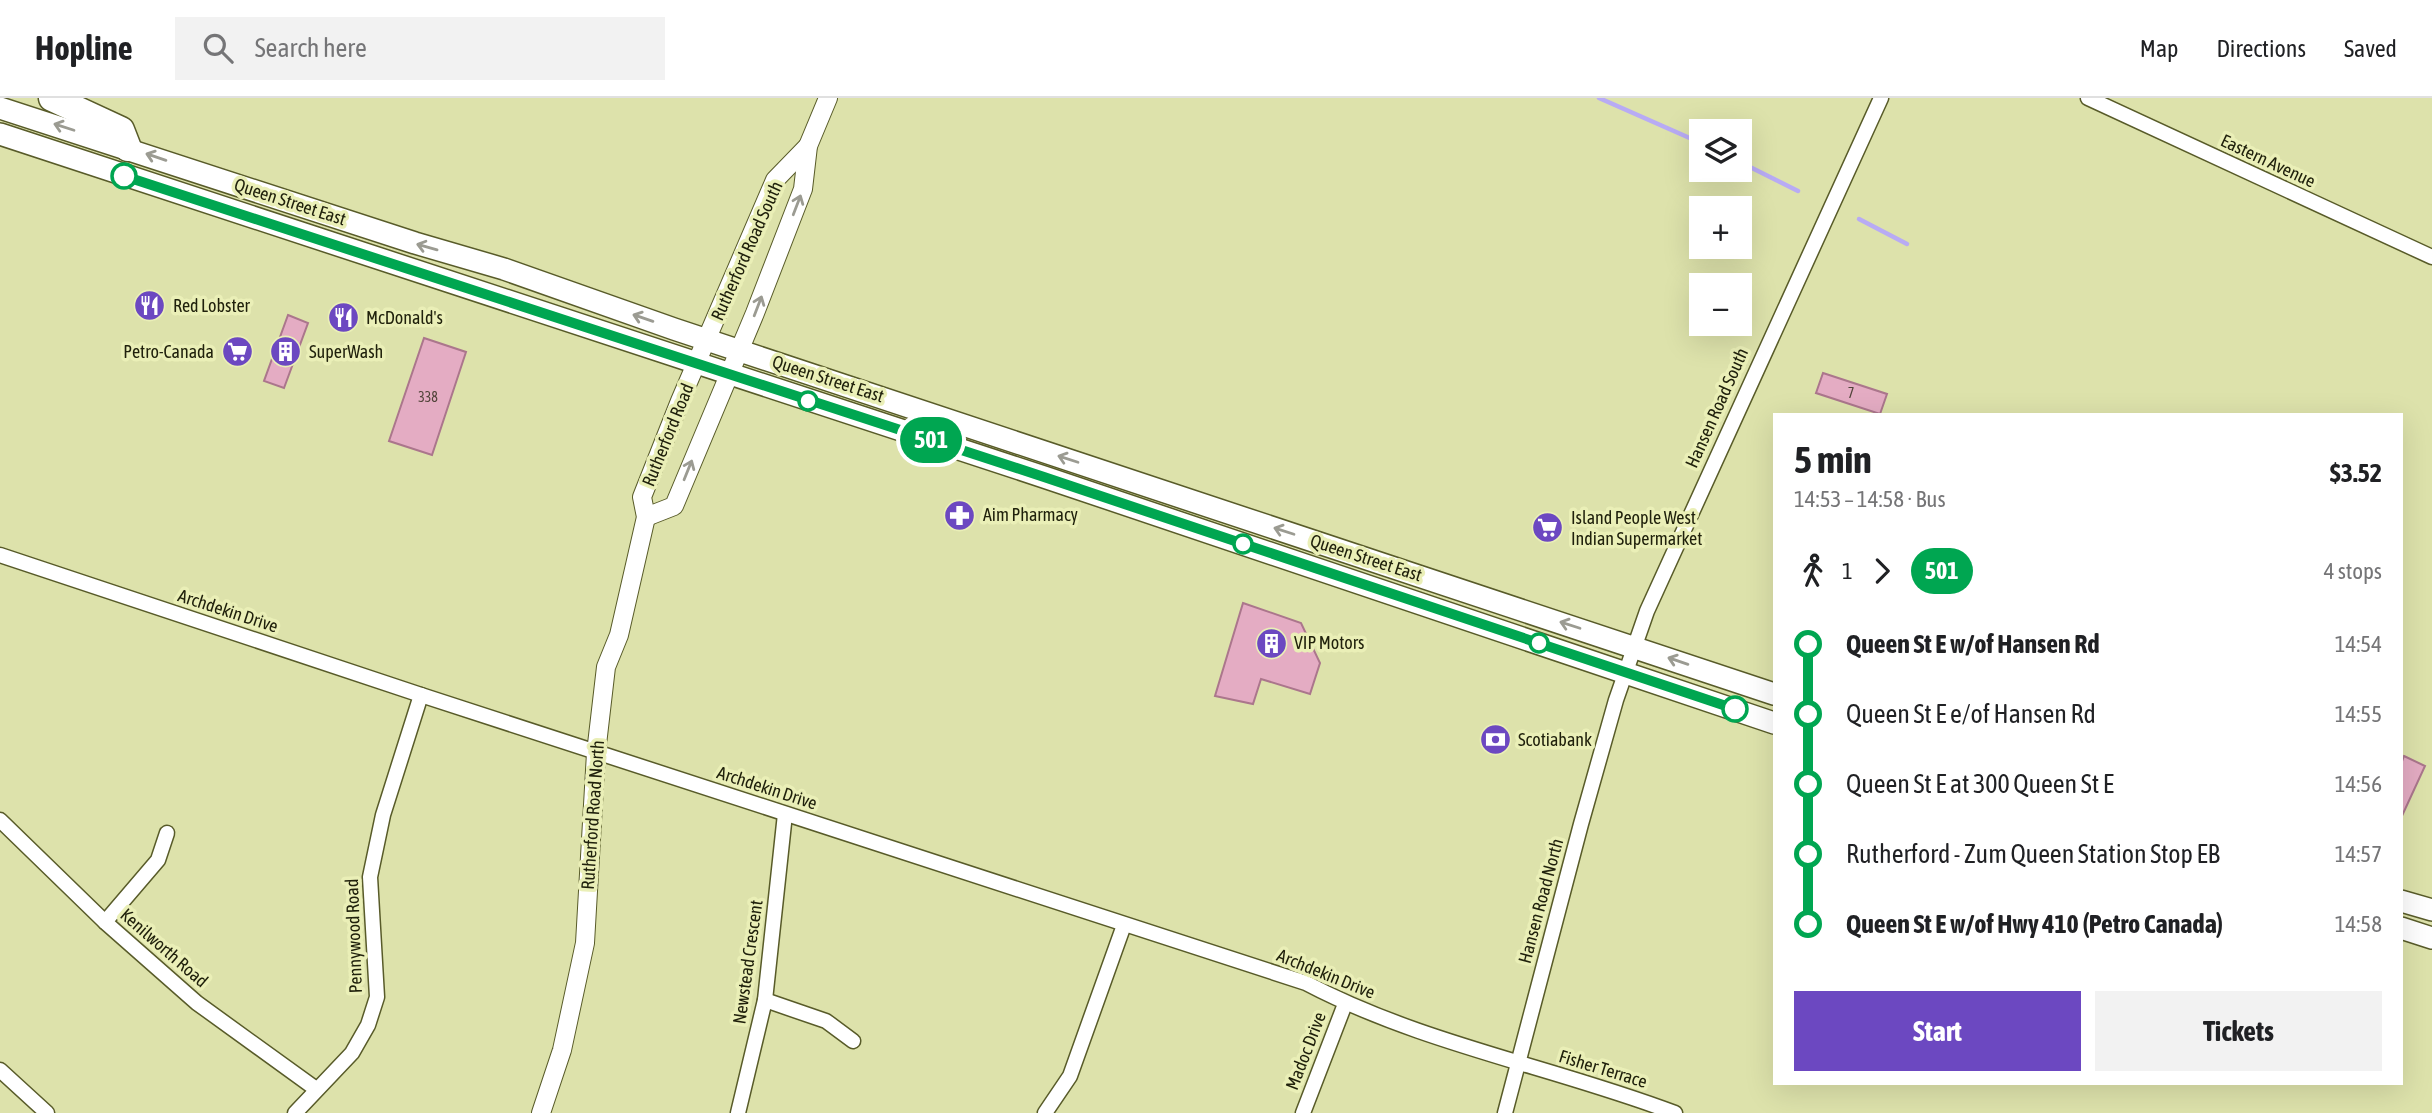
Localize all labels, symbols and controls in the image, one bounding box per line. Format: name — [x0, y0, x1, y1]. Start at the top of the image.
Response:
search box — [175, 17, 665, 80]
text: Hopline — [35, 29, 133, 67]
icon: search — [199, 29, 237, 67]
text: Search here — [255, 33, 367, 63]
text: Map — [2140, 35, 2178, 62]
text: Directions — [2216, 35, 2306, 62]
text: Saved — [2344, 35, 2397, 62]
map controls — [1689, 119, 1752, 336]
button: layers — [1689, 119, 1752, 182]
one-way arrow — [53, 120, 75, 133]
street label: Eastern Avenue — [2218, 129, 2319, 192]
one-way arrow — [146, 150, 168, 162]
unlabelled marker — [111, 163, 137, 189]
street label: Queen Street East — [232, 174, 349, 229]
street label: Rutherford Road South — [706, 178, 787, 324]
one-way arrow — [791, 195, 804, 217]
button: + — [1689, 196, 1752, 259]
one-way arrow — [416, 239, 438, 252]
button: − — [1689, 273, 1752, 336]
restaurant icon: Red Lobster — [133, 289, 167, 323]
place label: Red Lobster — [173, 295, 251, 316]
one-way arrow — [752, 296, 765, 318]
restaurant icon: McDonald's — [326, 301, 360, 335]
place label: McDonald's — [366, 307, 443, 328]
one-way arrow — [632, 311, 654, 323]
supermarket icon: Petro-Canada — [220, 335, 254, 369]
building icon: SuperWash — [269, 335, 303, 369]
place label: Petro-Canada — [123, 341, 214, 362]
place label: SuperWash — [309, 341, 383, 362]
street label: Hansen Road South — [1681, 345, 1752, 471]
street label: Queen Street East — [770, 351, 887, 406]
street label: Rutherford Road — [637, 380, 698, 489]
house number: 7 — [1848, 385, 1854, 401]
house number: 338 — [418, 389, 438, 405]
unlabelled marker — [798, 391, 818, 411]
line badge: 501 — [891, 417, 971, 463]
text: 501 — [914, 426, 948, 453]
text: 5 min — [1794, 438, 1872, 481]
one-way arrow — [1057, 452, 1079, 465]
text: $3.52 — [2330, 458, 2382, 488]
one-way arrow — [683, 460, 696, 482]
text: 14:53 – 14:58 · Bus — [1794, 486, 1946, 512]
pharmacy icon: Aim Pharmacy — [943, 498, 977, 532]
place label: Aim Pharmacy — [983, 504, 1078, 525]
place label: Island People West Indian Supermarket — [1571, 507, 1702, 549]
supermarket icon: Island People West Indian Supermarket — [1531, 511, 1565, 545]
one-way arrow — [1273, 524, 1295, 537]
street label: Queen Street East — [1308, 530, 1425, 585]
unlabelled marker — [1233, 534, 1253, 554]
icon: walk — [1794, 552, 1832, 590]
icon: forward — [1863, 552, 1901, 590]
text: 501 — [1925, 557, 1959, 584]
text: 1 — [1842, 558, 1853, 584]
text: 4 stops — [2324, 558, 2382, 584]
street label: Archdekin Drive — [176, 584, 281, 637]
one-way arrow — [1559, 618, 1581, 630]
building icon: VIP Motors — [1254, 626, 1288, 660]
text: Queen St E w/of Hansen Rd — [1846, 629, 2100, 659]
text: 14:54 — [2335, 631, 2382, 657]
place label: VIP Motors — [1294, 632, 1364, 653]
unlabelled marker — [1529, 633, 1549, 653]
one-way arrow — [1668, 654, 1690, 666]
unlabelled marker — [1722, 696, 1748, 722]
text: Queen St E e/of Hansen Rd — [1846, 699, 2096, 729]
text: 14:55 — [2335, 701, 2382, 727]
bank icon: Scotiabank — [1478, 723, 1512, 757]
place label: Scotiabank — [1518, 729, 1592, 750]
street label: Rutherford Road North — [577, 740, 608, 890]
street label: Archdekin Drive — [715, 761, 820, 814]
text: Queen St E at 300 Queen St E — [1846, 769, 2114, 799]
text: 14:56 — [2335, 771, 2382, 797]
street label: Hansen Road North — [1514, 836, 1567, 966]
text: Rutherford - Zum Queen Station Stop EB — [1846, 839, 2220, 869]
text: 14:57 — [2335, 841, 2382, 867]
street label: Pennywood Road — [341, 878, 366, 994]
street label: Newstead Crescent — [728, 899, 767, 1025]
street label: Kenilworth Road — [116, 904, 212, 991]
text: Queen St E w/of Hwy 410 (Petro Canada) — [1846, 909, 2223, 939]
text: 14:58 — [2335, 911, 2382, 937]
street label: Archdekin Drive — [1274, 944, 1378, 1003]
button: Start — [1794, 991, 2081, 1071]
button: Tickets — [2095, 991, 2382, 1071]
street label: Madoc Drive — [1281, 1009, 1330, 1093]
street label: Fisher Terrace — [1557, 1045, 1650, 1092]

